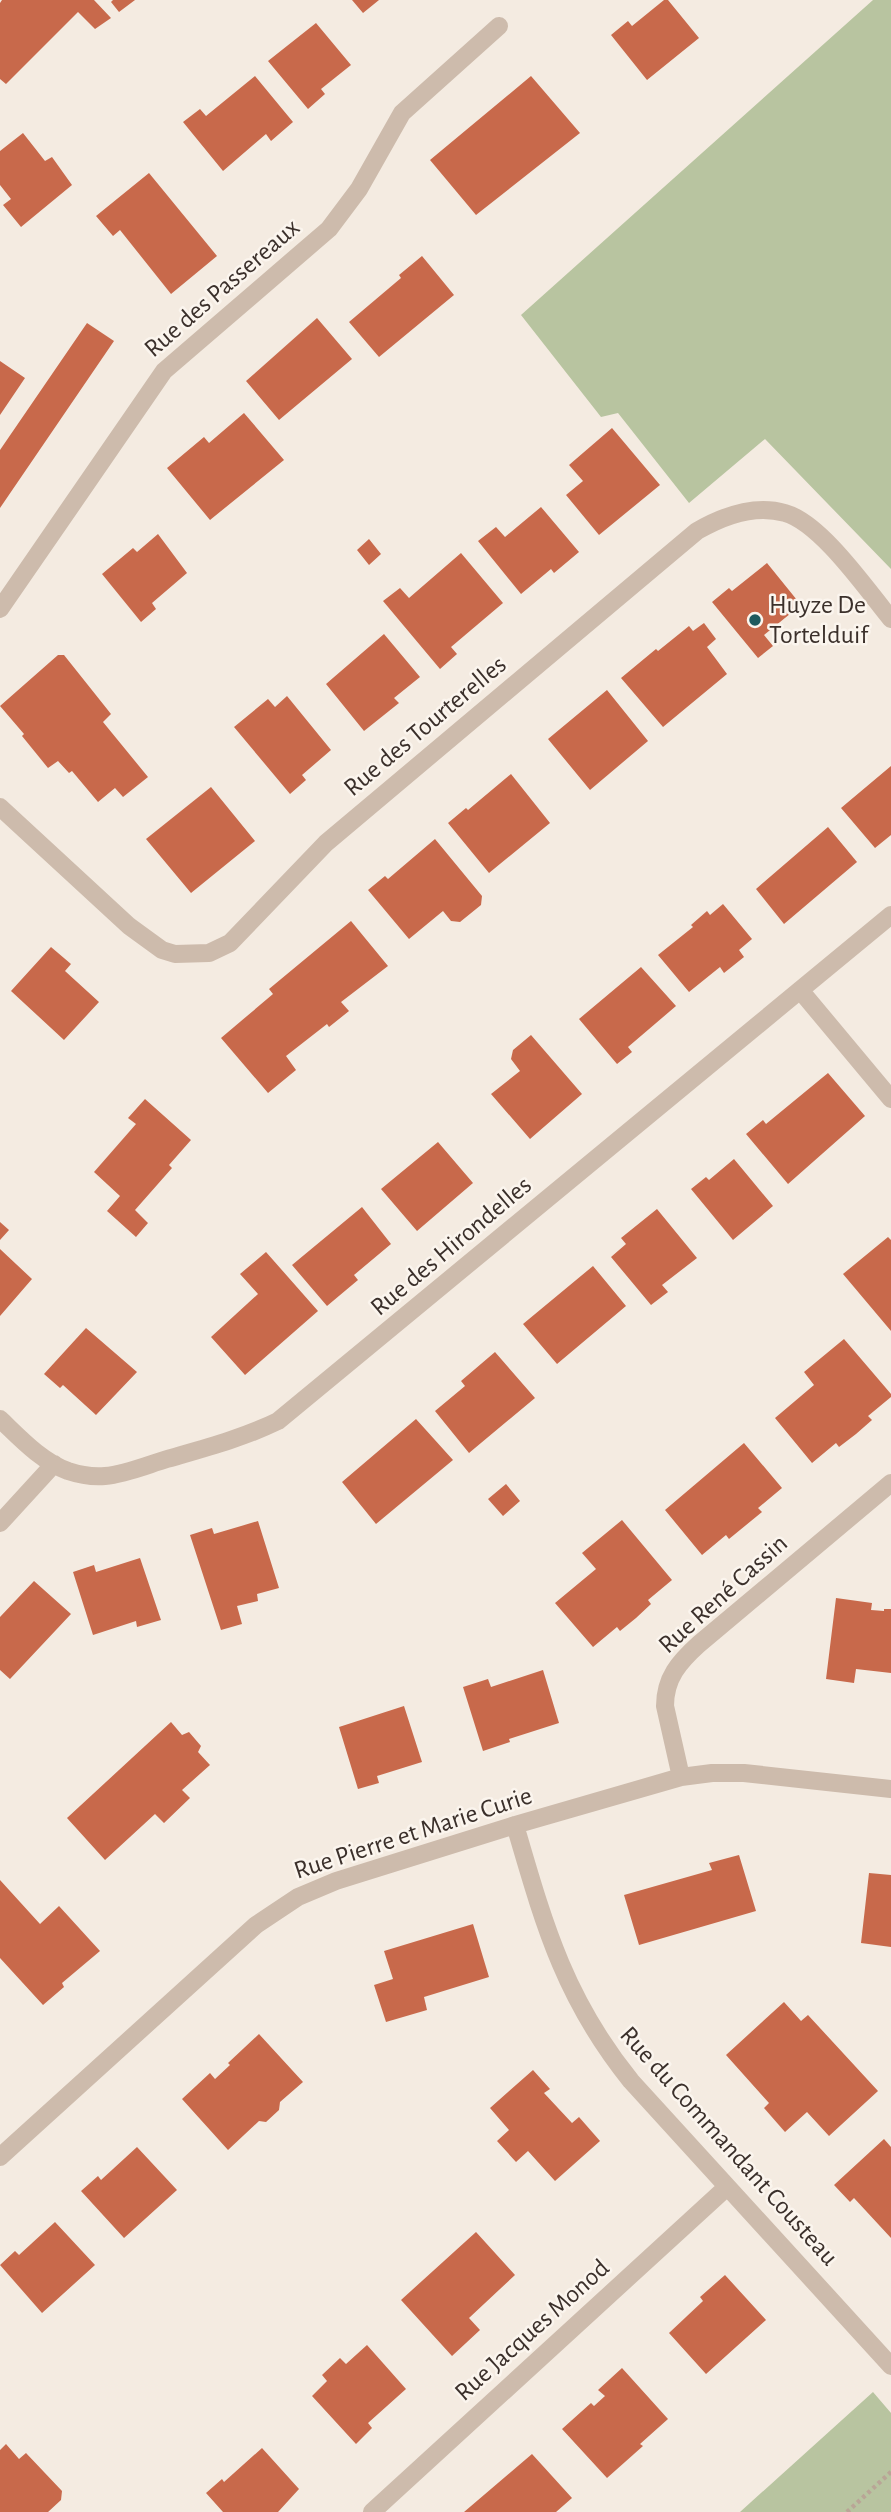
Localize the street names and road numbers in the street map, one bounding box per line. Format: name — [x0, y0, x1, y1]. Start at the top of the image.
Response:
street label: Rue des Passereaux — [140, 214, 304, 362]
street label: Rue des Tourterelles — [339, 651, 511, 801]
street label: Rue des Hirondelles — [366, 1171, 536, 1321]
street label: Rue René Cassin — [654, 1530, 792, 1658]
street label: Rue Pierre et Marie Curie — [291, 1782, 535, 1884]
street label: Rue du Commandant Cousteau — [615, 2022, 843, 2270]
street label: Rue Jacques Monod — [450, 2254, 614, 2406]

